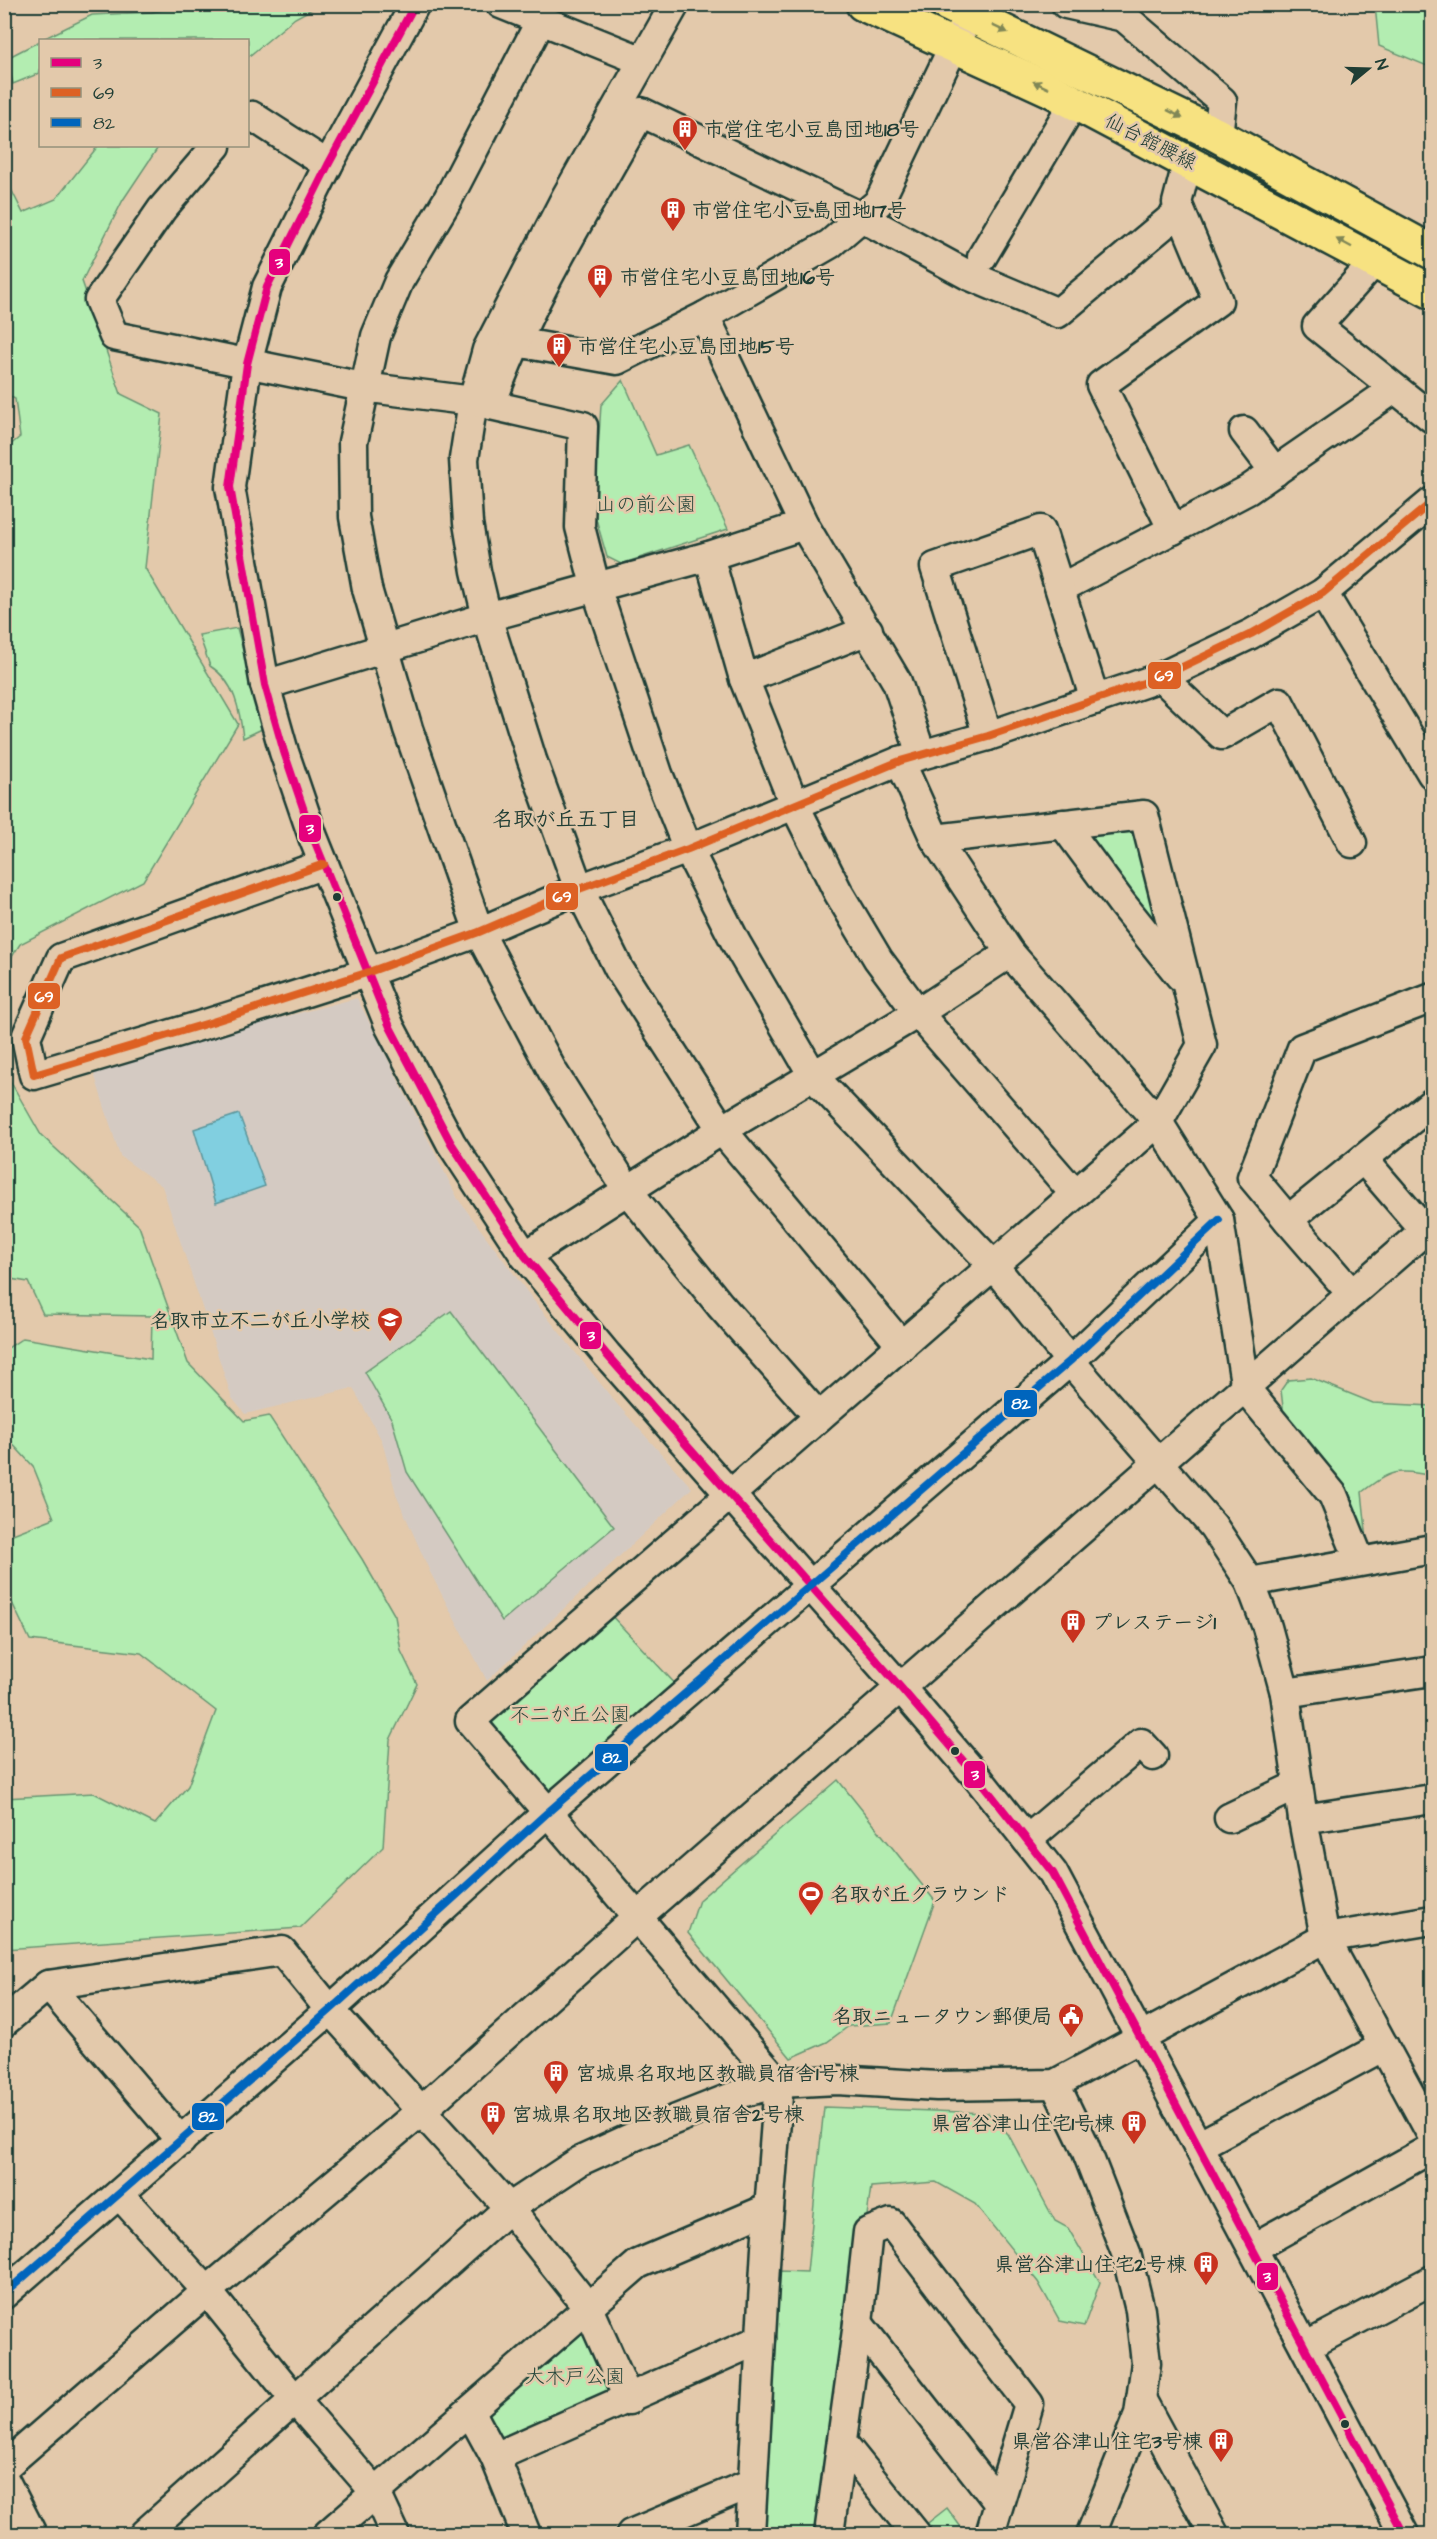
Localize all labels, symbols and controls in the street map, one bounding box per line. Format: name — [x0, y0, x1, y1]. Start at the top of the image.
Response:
one-way arrow — [991, 23, 1009, 33]
legend — [39, 39, 249, 147]
north arrow — [1338, 39, 1398, 99]
text: 3 — [93, 51, 102, 76]
text: N — [1369, 56, 1393, 73]
text: 69 — [93, 81, 115, 106]
one-way arrow — [1033, 81, 1050, 90]
street label: 仙台館腰線 — [1100, 107, 1201, 177]
one-way arrow — [1167, 110, 1184, 119]
text: 82 — [93, 111, 116, 136]
building icon: 市営住宅小豆島団地18号 — [670, 114, 700, 152]
place label: 市営住宅小豆島団地18号 — [704, 116, 920, 144]
building icon: 市営住宅小豆島団地17号 — [658, 195, 688, 233]
place label: 市営住宅小豆島団地17号 — [692, 197, 907, 225]
one-way arrow — [1336, 238, 1353, 248]
line badge: 3 — [268, 248, 291, 276]
text: 3 — [274, 252, 284, 274]
building icon: 市営住宅小豆島団地16号 — [585, 262, 615, 300]
place label: 市営住宅小豆島団地16号 — [620, 264, 835, 292]
building icon: 市営住宅小豆島団地15号 — [544, 331, 574, 369]
place label: 市営住宅小豆島団地15号 — [578, 333, 795, 361]
park label: 山の前公園 — [596, 491, 696, 519]
line badge: 69 — [1147, 661, 1182, 690]
text: 69 — [1154, 665, 1174, 687]
district label: 名取が丘五丁目 — [493, 805, 640, 834]
line badge: 3 — [298, 814, 322, 843]
text: 3 — [305, 818, 315, 840]
line badge: 69 — [545, 882, 579, 911]
text: 69 — [552, 886, 572, 908]
unlabelled marker — [331, 891, 343, 903]
line badge: 69 — [27, 982, 61, 1010]
text: 69 — [34, 986, 54, 1008]
school or university icon: 名取市立不二が丘小学校 — [375, 1305, 405, 1343]
place label: 名取市立不二が丘小学校 — [150, 1307, 370, 1335]
line badge: 3 — [579, 1321, 602, 1350]
text: 3 — [586, 1325, 596, 1347]
line badge: 82 — [1003, 1389, 1038, 1418]
text: 82 — [1011, 1393, 1032, 1415]
building icon: プレステージ1 — [1058, 1607, 1088, 1645]
place label: プレステージ1 — [1092, 1609, 1217, 1637]
park label: 不二が丘公園 — [510, 1701, 630, 1729]
line badge: 82 — [594, 1743, 629, 1772]
unlabelled marker — [949, 1745, 961, 1757]
text: 82 — [602, 1747, 623, 1769]
line badge: 3 — [963, 1760, 986, 1789]
text: 3 — [970, 1764, 980, 1786]
sports icon: 名取が丘グラウンド — [796, 1879, 826, 1917]
place label: 名取が丘グラウンド — [830, 1881, 1010, 1909]
public building icon: 名取ニュータウン郵便局 — [1056, 2001, 1086, 2039]
place label: 名取ニュータウン郵便局 — [832, 2003, 1052, 2031]
building icon: 宮城県名取地区教職員宿舎1号棟 — [541, 2058, 571, 2096]
place label: 宮城県名取地区教職員宿舎1号棟 — [576, 2060, 860, 2088]
building icon: 宮城県名取地区教職員宿舎2号棟 — [478, 2099, 508, 2137]
place label: 宮城県名取地区教職員宿舎2号棟 — [512, 2101, 804, 2129]
line badge: 82 — [191, 2102, 225, 2131]
text: 82 — [198, 2106, 219, 2128]
building icon: 県営谷津山住宅1号棟 — [1119, 2108, 1149, 2146]
place label: 県営谷津山住宅1号棟 — [931, 2110, 1115, 2138]
building icon: 県営谷津山住宅2号棟 — [1191, 2249, 1221, 2287]
place label: 県営谷津山住宅2号棟 — [995, 2251, 1187, 2279]
line badge: 3 — [1256, 2262, 1279, 2291]
text: 3 — [1262, 2266, 1272, 2288]
park label: 大木戸公園 — [525, 2363, 625, 2391]
unlabelled marker — [1339, 2418, 1351, 2430]
building icon: 県営谷津山住宅3号棟 — [1206, 2426, 1236, 2464]
place label: 県営谷津山住宅3号棟 — [1012, 2428, 1203, 2456]

